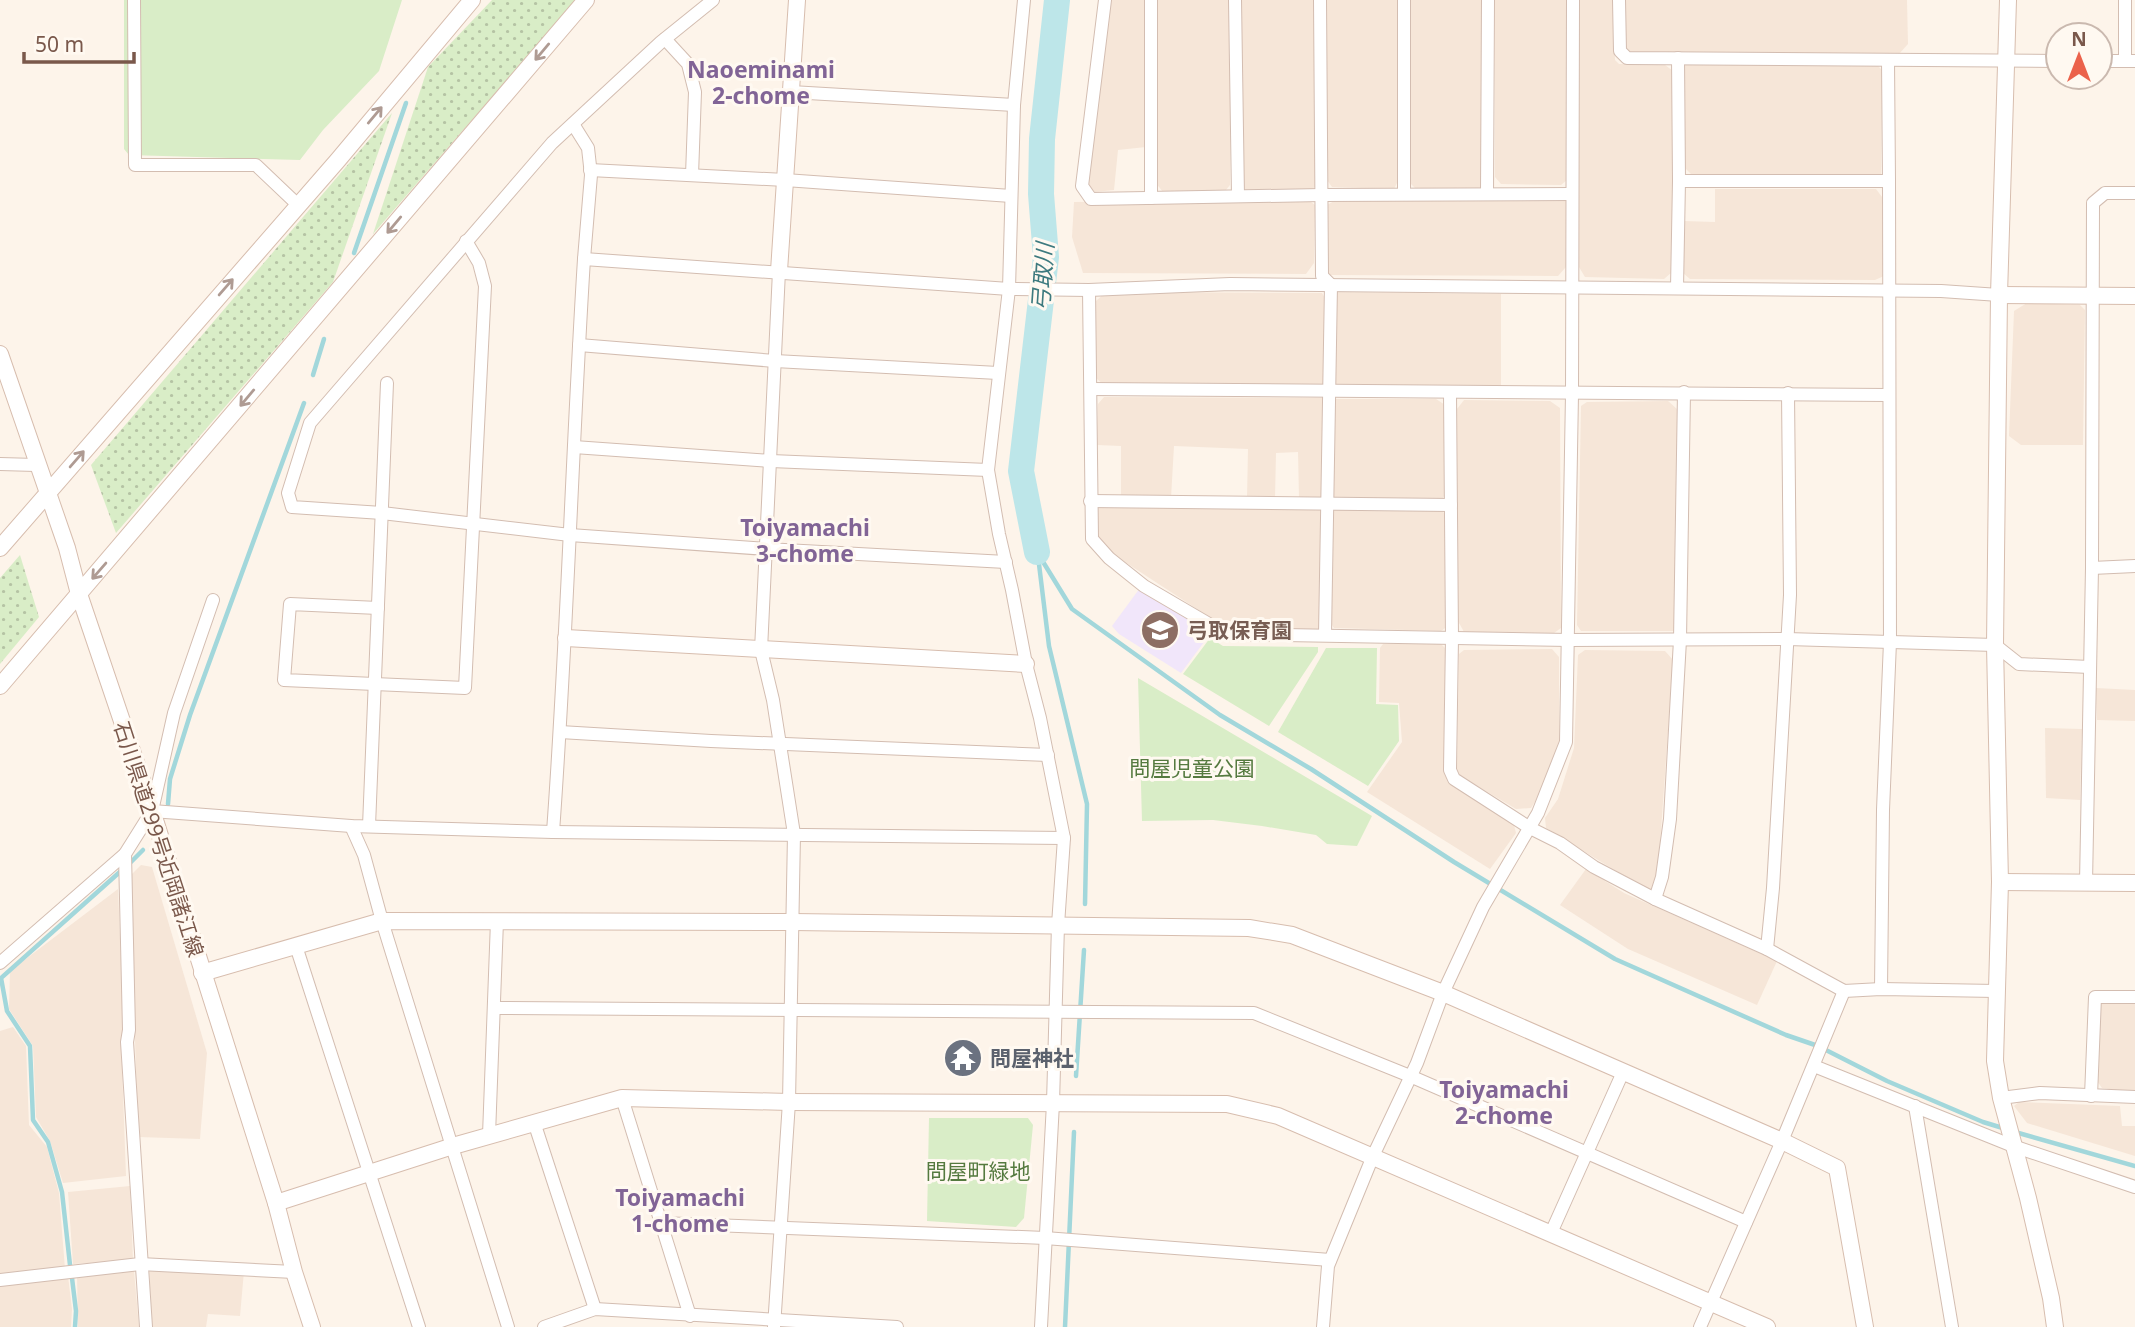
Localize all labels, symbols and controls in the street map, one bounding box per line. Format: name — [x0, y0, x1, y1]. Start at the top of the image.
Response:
scale bar — [24, 21, 135, 65]
north arrow — [2044, 21, 2114, 91]
text: N — [2071, 26, 2087, 52]
text: 50 m — [35, 30, 84, 58]
one-way arrow — [534, 43, 550, 61]
district label: Naoeminami 2-chome — [687, 53, 835, 111]
one-way arrow — [367, 107, 383, 125]
one-way arrow — [386, 216, 402, 234]
water label: 弓取川 — [1024, 238, 1061, 313]
one-way arrow — [218, 279, 234, 297]
one-way arrow — [239, 389, 255, 407]
one-way arrow — [69, 450, 85, 468]
district label: Toiyamachi 3-chome — [740, 511, 870, 569]
one-way arrow — [91, 562, 107, 580]
school or university icon: 弓取保育園 — [1139, 609, 1181, 651]
place label: 弓取保育園 — [1187, 616, 1292, 644]
street label: 石川県道299号近岡諸江線 — [108, 718, 210, 960]
park label: 問屋児童公園 — [1129, 754, 1255, 782]
temple icon: 問屋神社 — [942, 1037, 984, 1079]
place label: 問屋神社 — [990, 1044, 1074, 1072]
district label: Toiyamachi 2-chome — [1439, 1073, 1569, 1131]
park label: 問屋町緑地 — [926, 1157, 1031, 1185]
district label: Toiyamachi 1-chome — [615, 1181, 745, 1239]

